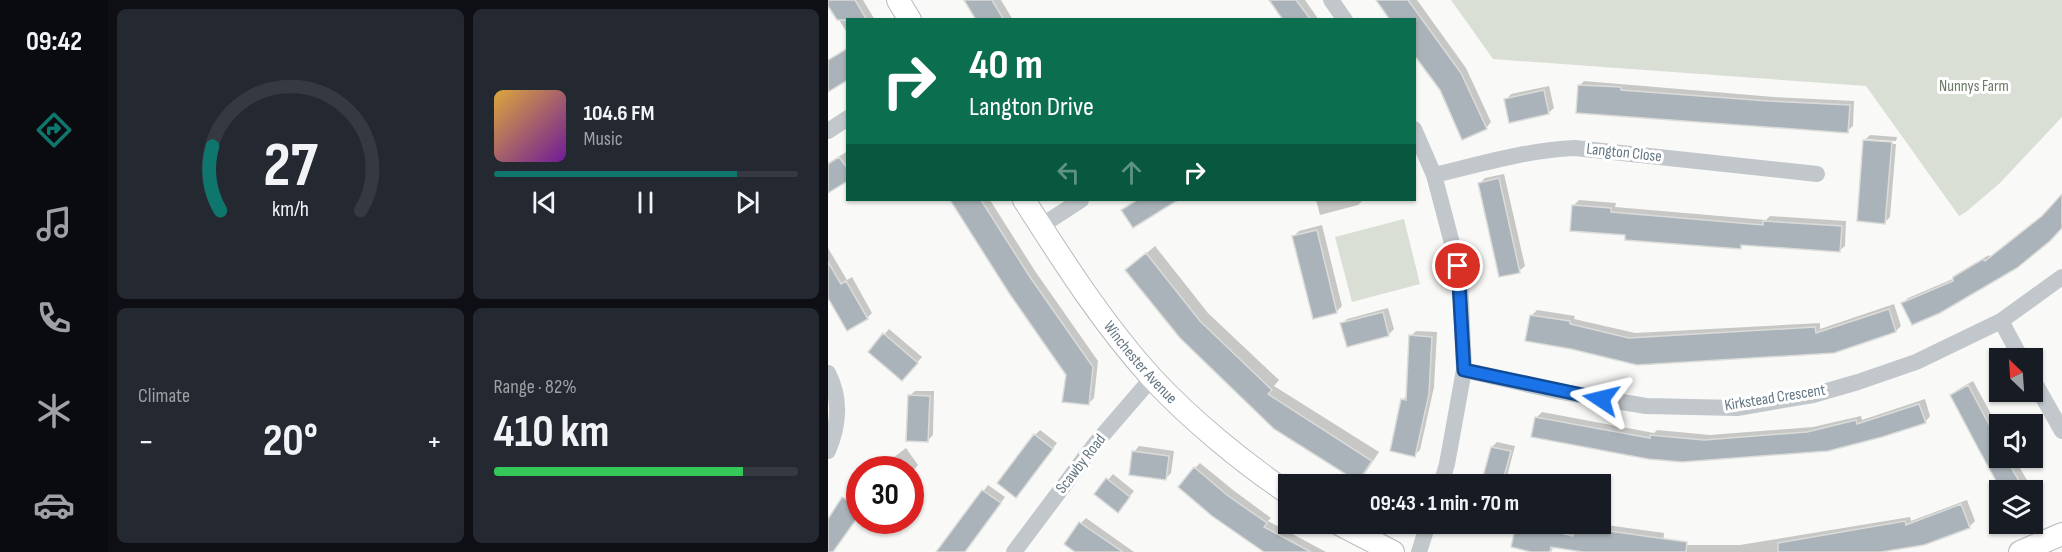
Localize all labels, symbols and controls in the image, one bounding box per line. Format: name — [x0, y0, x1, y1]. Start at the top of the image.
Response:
text: 09:42 — [26, 26, 82, 58]
text: 40 m — [969, 40, 1043, 91]
icon: right — [870, 42, 948, 120]
park label: Nunnys Farm — [1939, 77, 2009, 96]
text: Langton Drive — [969, 91, 1094, 123]
text: 104.6 FM — [584, 100, 654, 127]
icon: directions — [33, 109, 75, 151]
text: Music — [584, 127, 623, 151]
text: 27 — [263, 129, 318, 204]
street label: Langton Close — [1585, 140, 1663, 166]
icon: left — [1052, 156, 1085, 189]
icon: ahead — [1115, 156, 1148, 189]
icon: right — [1178, 156, 1211, 189]
icon: previous — [528, 186, 561, 219]
icon: pause — [629, 186, 662, 219]
icon: next — [731, 186, 764, 219]
text: km/h — [272, 198, 309, 223]
icon: music — [33, 203, 75, 245]
pin — [1432, 240, 1483, 291]
icon: arrive — [1441, 249, 1474, 282]
icon: phone — [33, 297, 75, 339]
street label: Winchester Avenue — [1099, 317, 1181, 408]
north arrow — [1989, 348, 2043, 402]
map controls — [1989, 348, 2043, 534]
position arrow — [1569, 367, 1633, 431]
text: Range · 82% — [494, 375, 577, 399]
street label: Kirkstead Crescent — [1723, 381, 1827, 415]
text: Climate — [138, 384, 190, 408]
icon: climate — [33, 390, 75, 432]
text: 410 km — [494, 405, 609, 460]
text: 20° — [263, 414, 318, 469]
button: sound — [1989, 414, 2043, 468]
text: − — [138, 422, 154, 462]
text: + — [426, 422, 443, 462]
street label: Scawby Road — [1052, 431, 1110, 497]
speed limit sign: 30 — [846, 456, 924, 534]
button: layers — [1989, 480, 2043, 534]
icon: car — [33, 484, 75, 526]
text: 09:43 · 1 min · 70 m — [1370, 490, 1519, 517]

